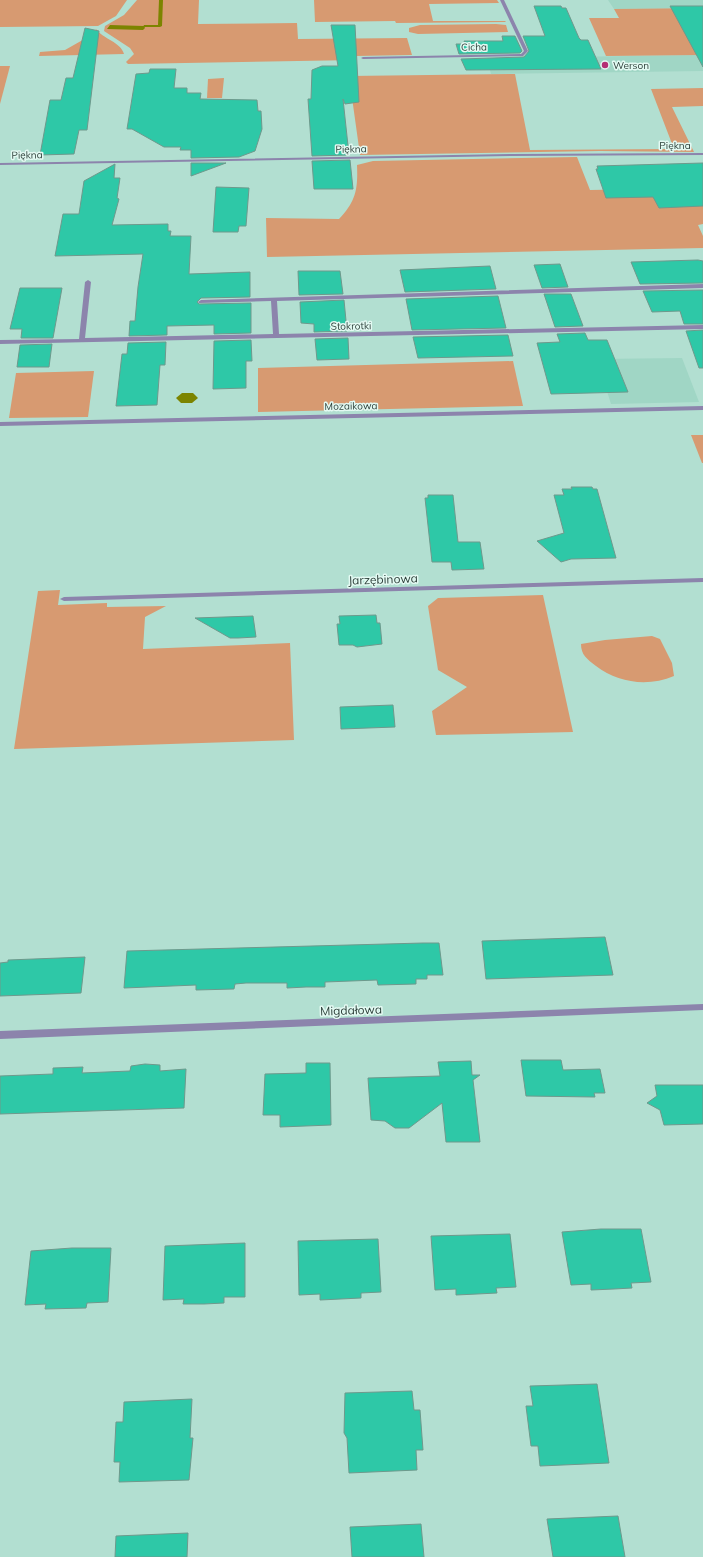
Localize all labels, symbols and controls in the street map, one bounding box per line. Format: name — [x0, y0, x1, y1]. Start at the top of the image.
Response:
street label: Cicha — [461, 40, 487, 54]
place label: Werson — [613, 59, 649, 72]
marker: Werson — [600, 60, 610, 70]
street label: Piękna — [659, 139, 691, 152]
street label: Piękna — [335, 142, 367, 156]
street label: Piękna — [11, 148, 43, 162]
street label: Stokrotki — [330, 319, 372, 333]
street label: Mozaikowa — [324, 399, 378, 413]
street label: Jarzębinowa — [348, 570, 418, 588]
street label: Migdałowa — [320, 1001, 382, 1019]

